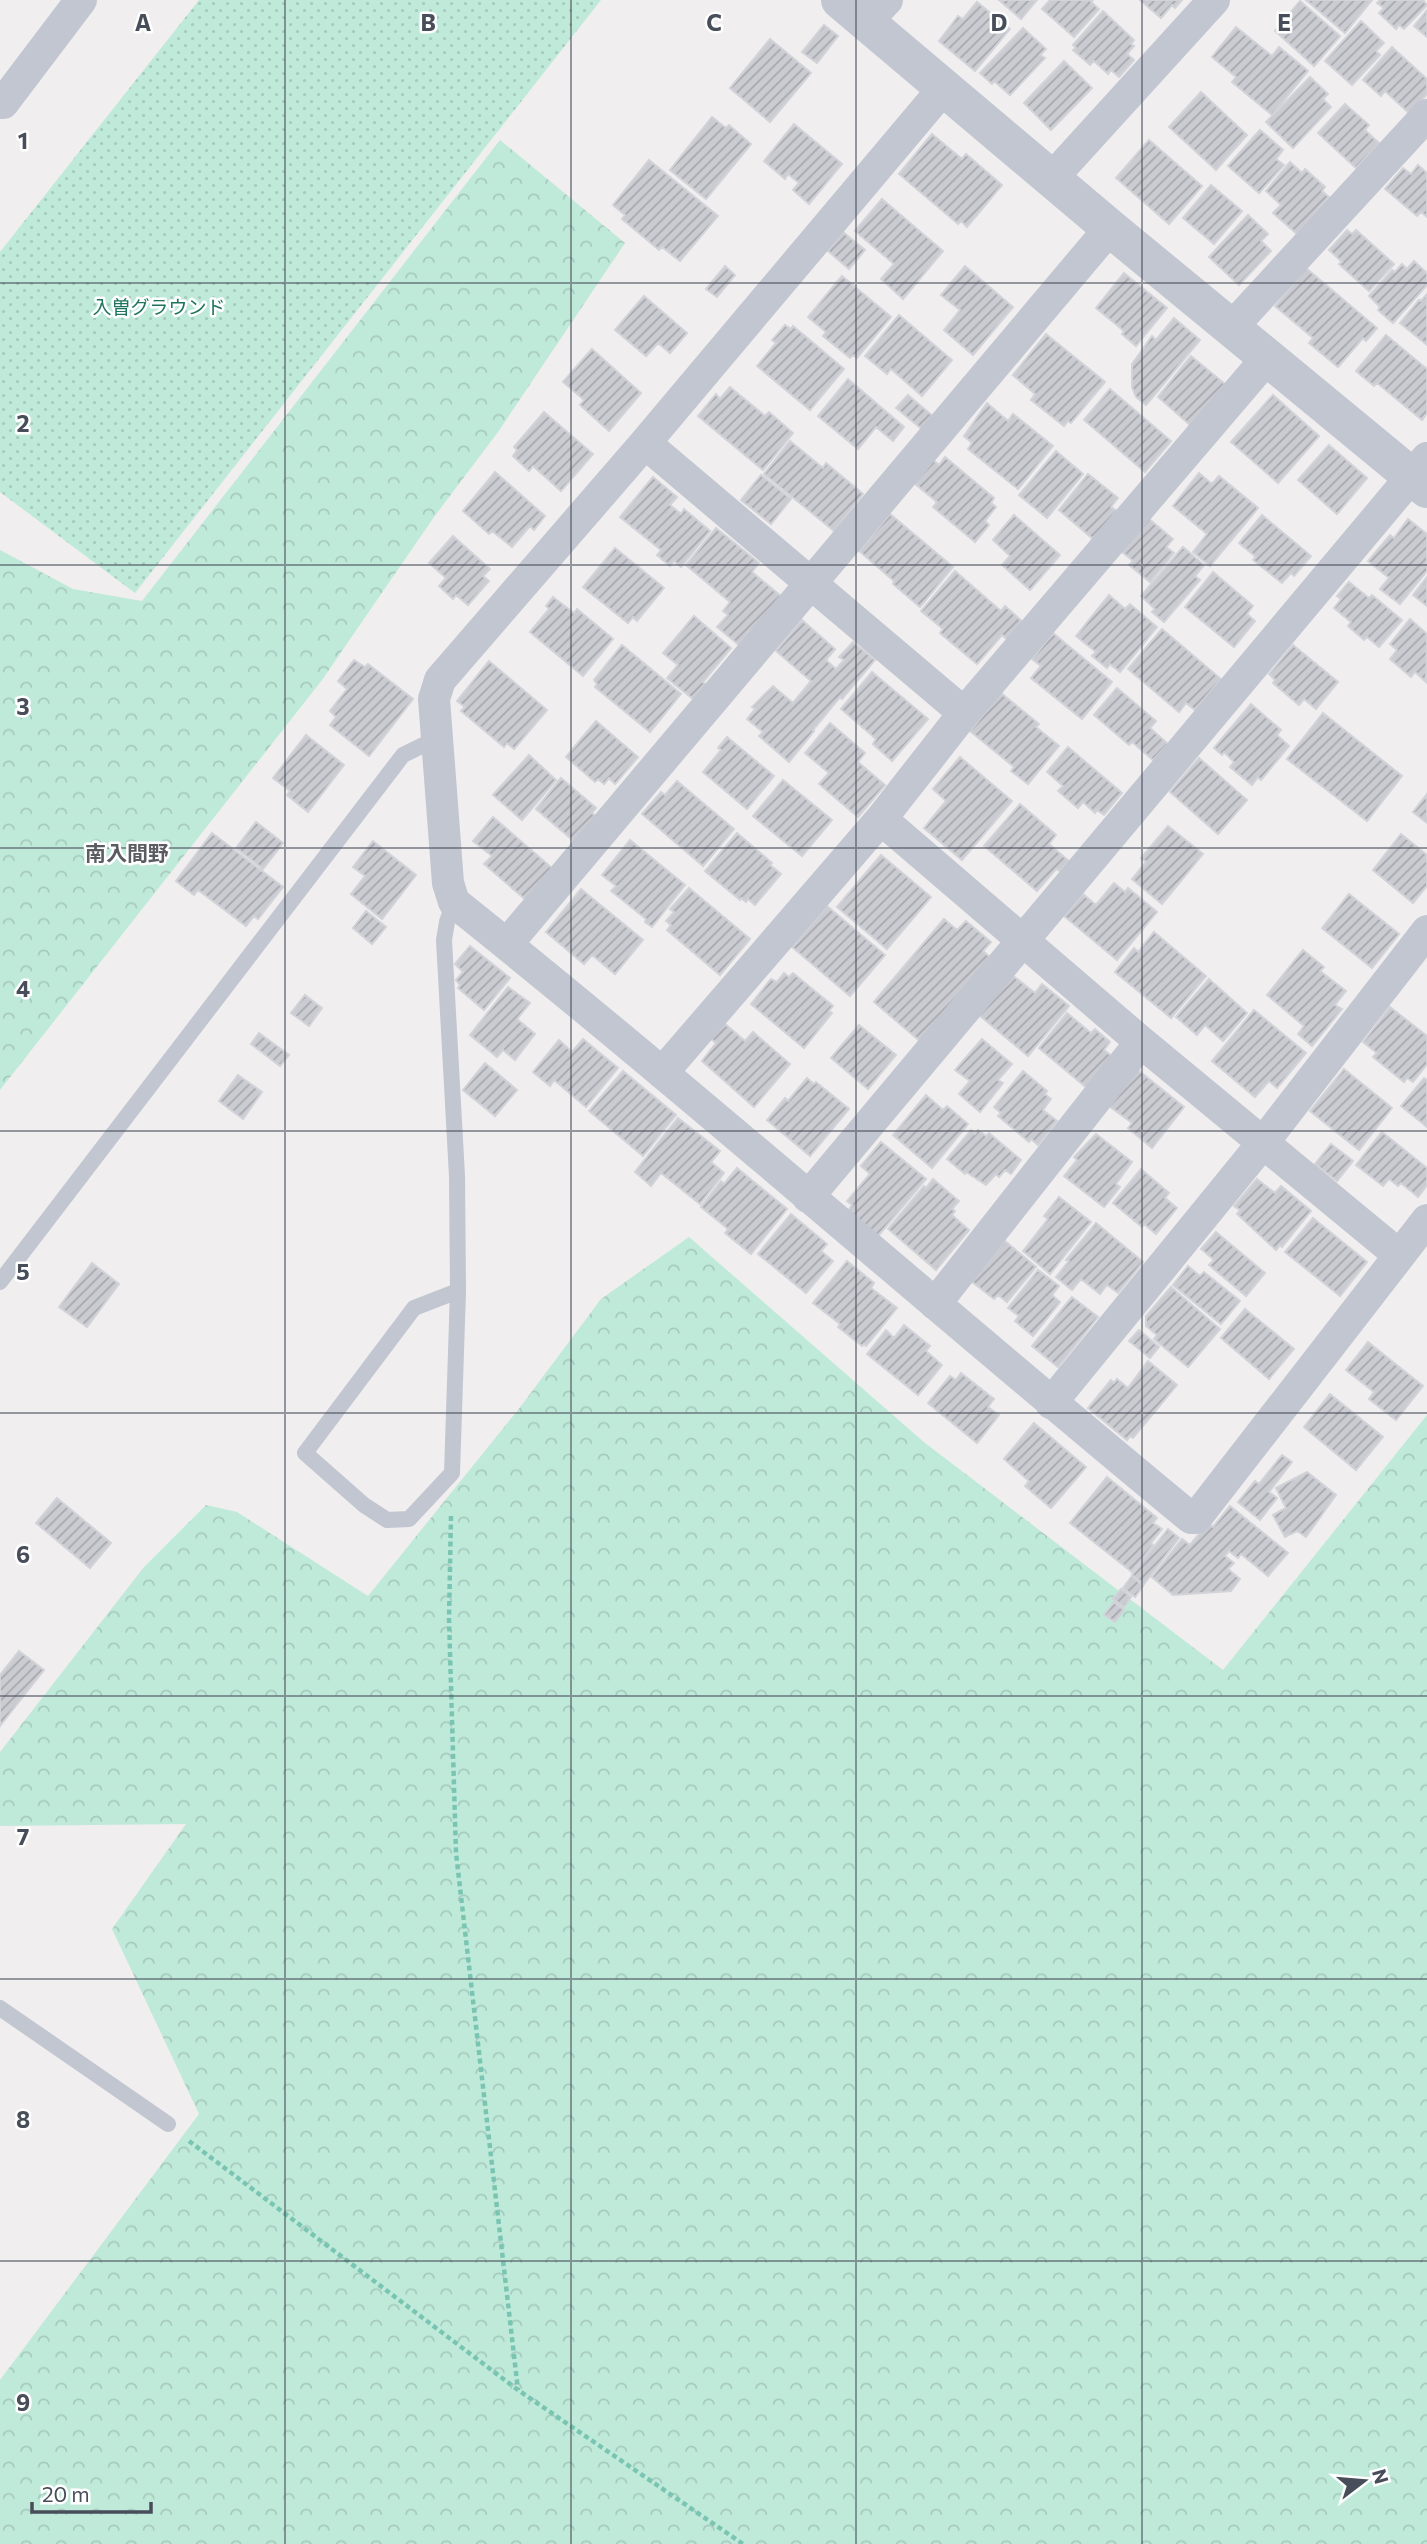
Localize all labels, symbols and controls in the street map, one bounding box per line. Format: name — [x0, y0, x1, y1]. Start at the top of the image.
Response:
text: A — [135, 8, 152, 36]
text: B — [420, 8, 436, 36]
text: C — [706, 8, 722, 36]
text: D — [991, 8, 1008, 36]
text: E — [1277, 8, 1291, 36]
text: 1 — [18, 126, 28, 154]
park label: 入曽グラウンド — [92, 295, 226, 318]
text: 2 — [16, 409, 30, 437]
text: 3 — [16, 692, 30, 720]
district label: 南入間野 — [85, 840, 169, 865]
text: 4 — [16, 974, 30, 1002]
text: 5 — [16, 1257, 30, 1285]
text: 6 — [16, 1540, 30, 1568]
text: 7 — [17, 1822, 29, 1850]
text: 8 — [16, 2105, 30, 2133]
text: 9 — [16, 2388, 30, 2416]
north arrow — [1329, 2446, 1399, 2516]
text: N — [1368, 2466, 1394, 2486]
scale bar — [32, 2470, 150, 2514]
text: 20 m — [42, 2481, 90, 2506]

